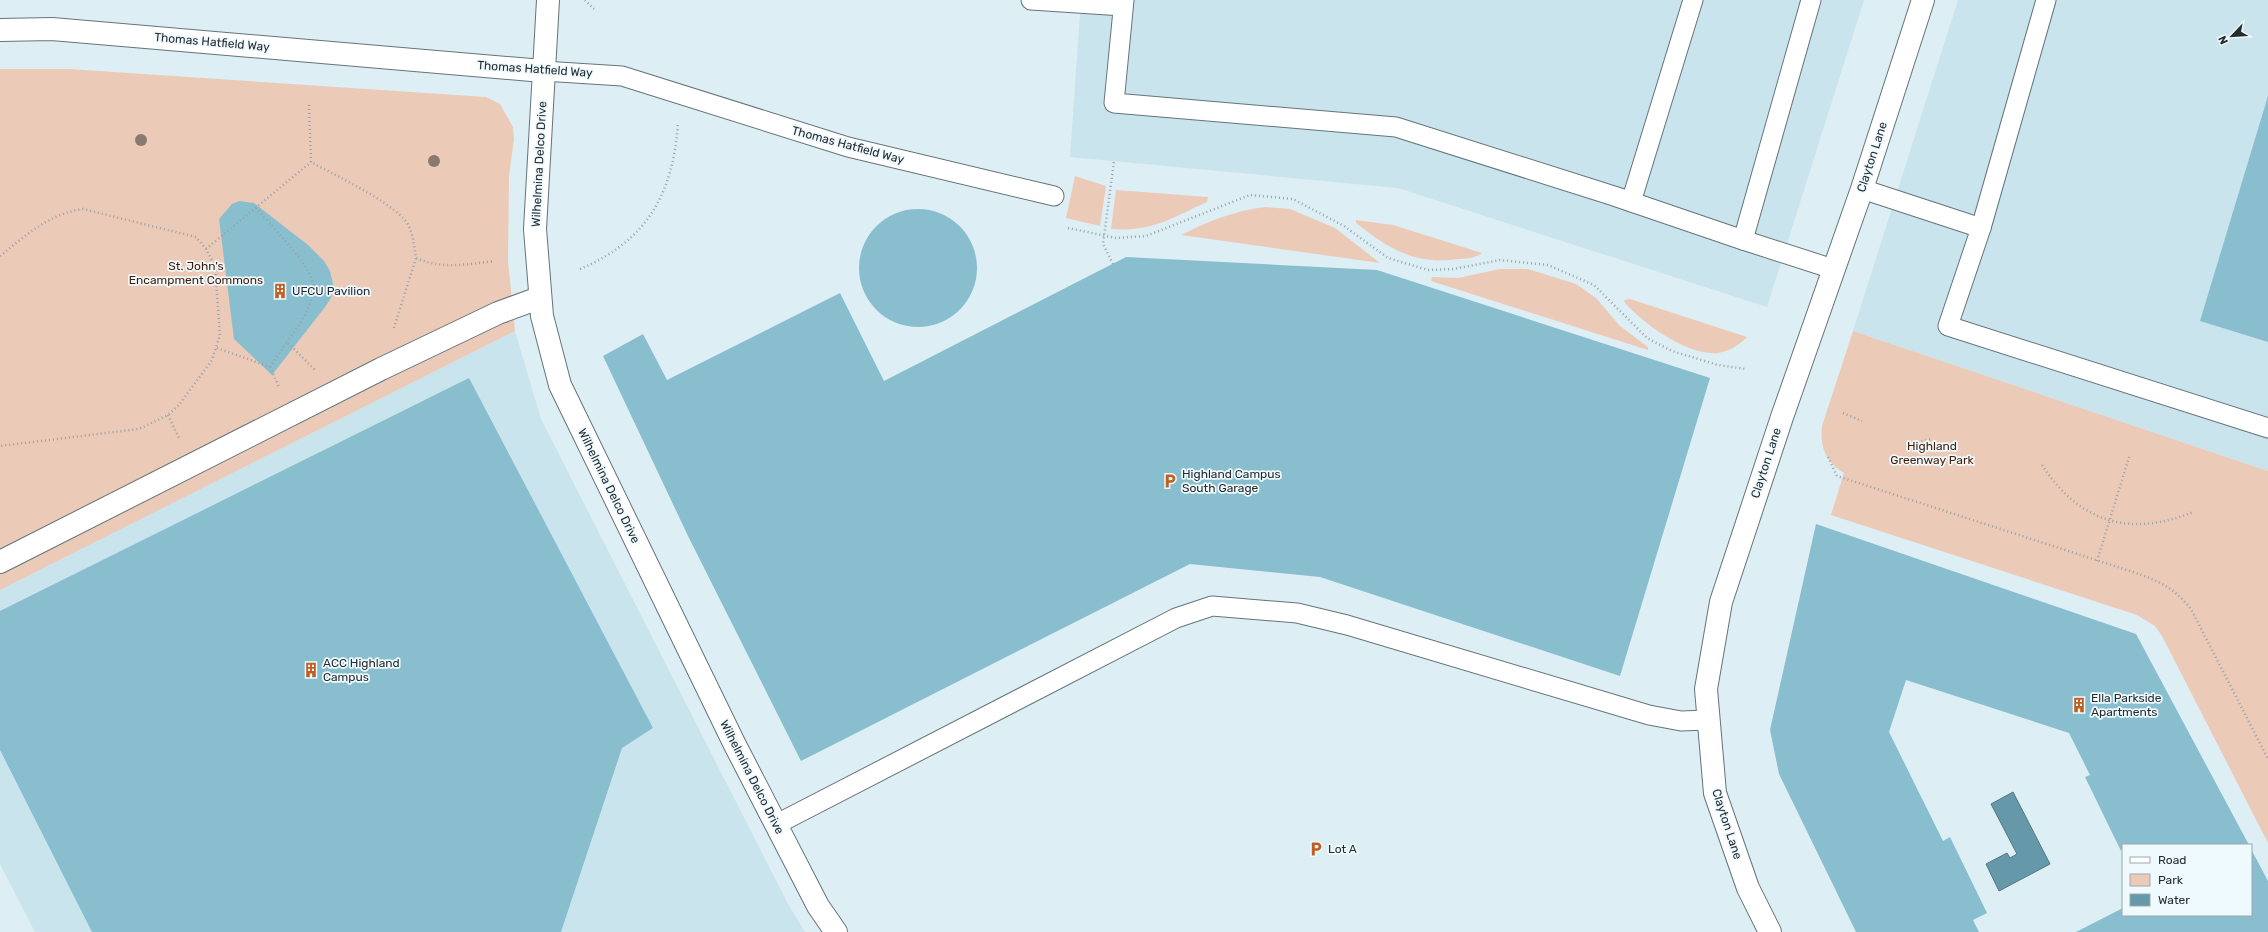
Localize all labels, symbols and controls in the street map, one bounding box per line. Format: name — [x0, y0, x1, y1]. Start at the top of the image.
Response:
north arrow — [2212, 16, 2252, 56]
street label: Thomas Hatfield Way — [154, 30, 271, 54]
text: N — [2216, 34, 2231, 46]
street label: Thomas Hatfield Way — [477, 58, 594, 80]
street label: Wilhelmina Delco Drive — [529, 100, 549, 227]
street label: Clayton Lane — [1854, 120, 1890, 194]
street label: Thomas Hatfield Way — [790, 123, 906, 167]
park label: St. John's Encampment Commons — [129, 259, 263, 287]
building icon: UFCU Pavilion — [271, 282, 289, 300]
place label: UFCU Pavilion — [292, 284, 370, 298]
street label: Wilhelmina Delco Drive — [575, 426, 643, 546]
street label: Clayton Lane — [1748, 426, 1784, 500]
park label: Highland Greenway Park — [1890, 439, 1974, 467]
place label: Highland Campus South Garage — [1182, 467, 1281, 495]
parking icon: Highland Campus South Garage — [1161, 472, 1179, 490]
place label: ACC Highland Campus — [323, 656, 400, 684]
building icon: ACC Highland Campus — [302, 661, 320, 679]
place label: Ella Parkside Apartments — [2091, 691, 2162, 719]
building icon: Ella Parkside Apartments — [2070, 696, 2088, 714]
street label: Wilhelmina Delco Drive — [717, 718, 787, 837]
street label: Clayton Lane — [1709, 787, 1745, 861]
parking icon: Lot A — [1307, 840, 1325, 858]
place label: Lot A — [1328, 842, 1357, 856]
legend — [2122, 844, 2252, 916]
text: Road — [2158, 853, 2186, 867]
text: Park — [2158, 873, 2184, 887]
text: Water — [2158, 893, 2190, 907]

